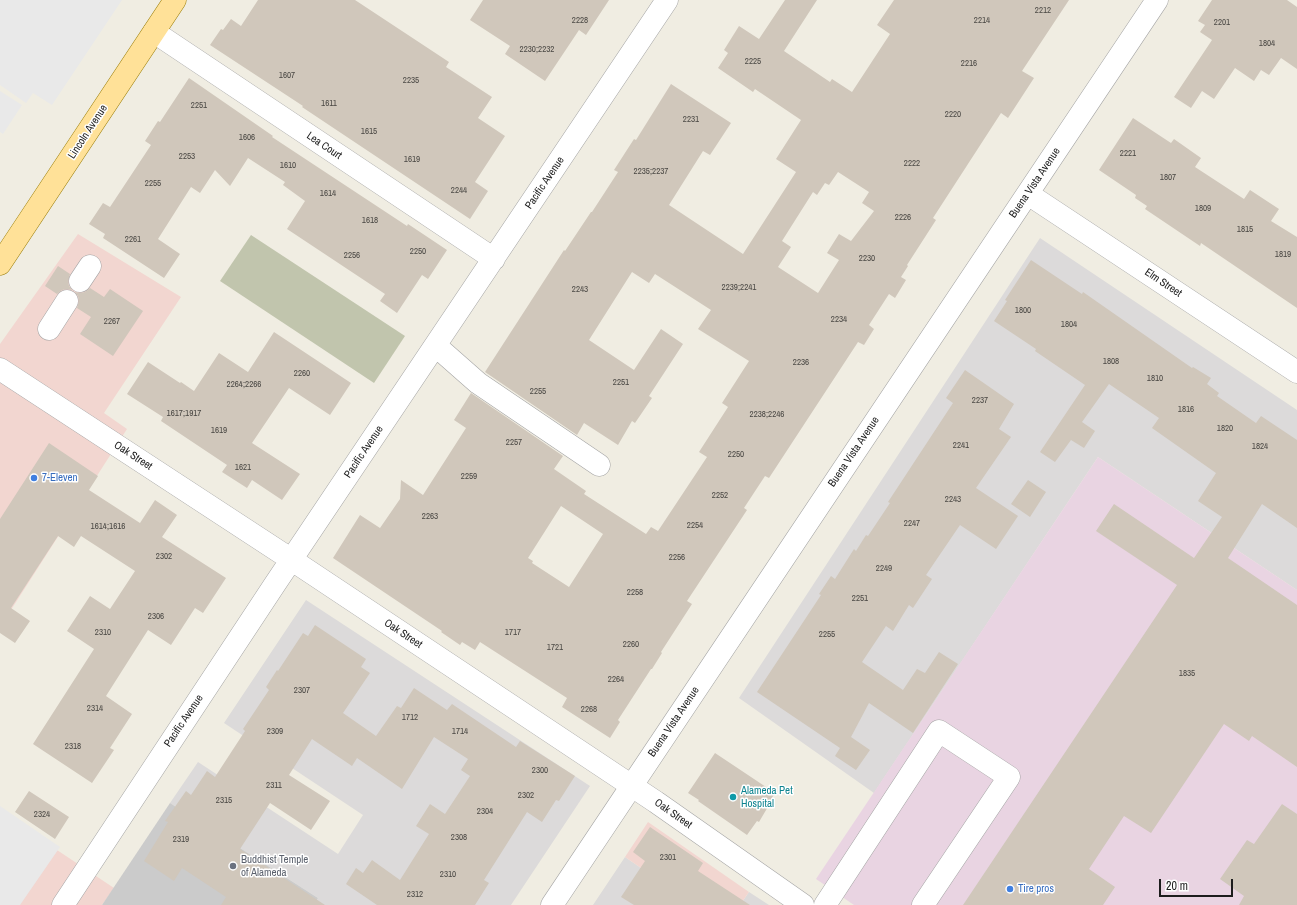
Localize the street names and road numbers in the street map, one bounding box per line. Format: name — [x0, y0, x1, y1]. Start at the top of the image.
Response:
street label: Lincoln Avenue — [66, 102, 110, 162]
street label: Lea Court — [304, 129, 344, 163]
street label: Buena Vista Avenue — [1007, 145, 1063, 221]
street label: Pacific Avenue — [523, 154, 567, 212]
street label: Elm Street — [1142, 266, 1184, 300]
street label: Buena Vista Avenue — [826, 414, 882, 490]
street label: Pacific Avenue — [342, 423, 386, 481]
street label: Oak Street — [111, 439, 155, 473]
street label: Oak Street — [381, 616, 425, 652]
street label: Buena Vista Avenue — [646, 684, 702, 760]
street label: Pacific Avenue — [162, 692, 206, 750]
street label: Oak Street — [652, 796, 694, 832]

